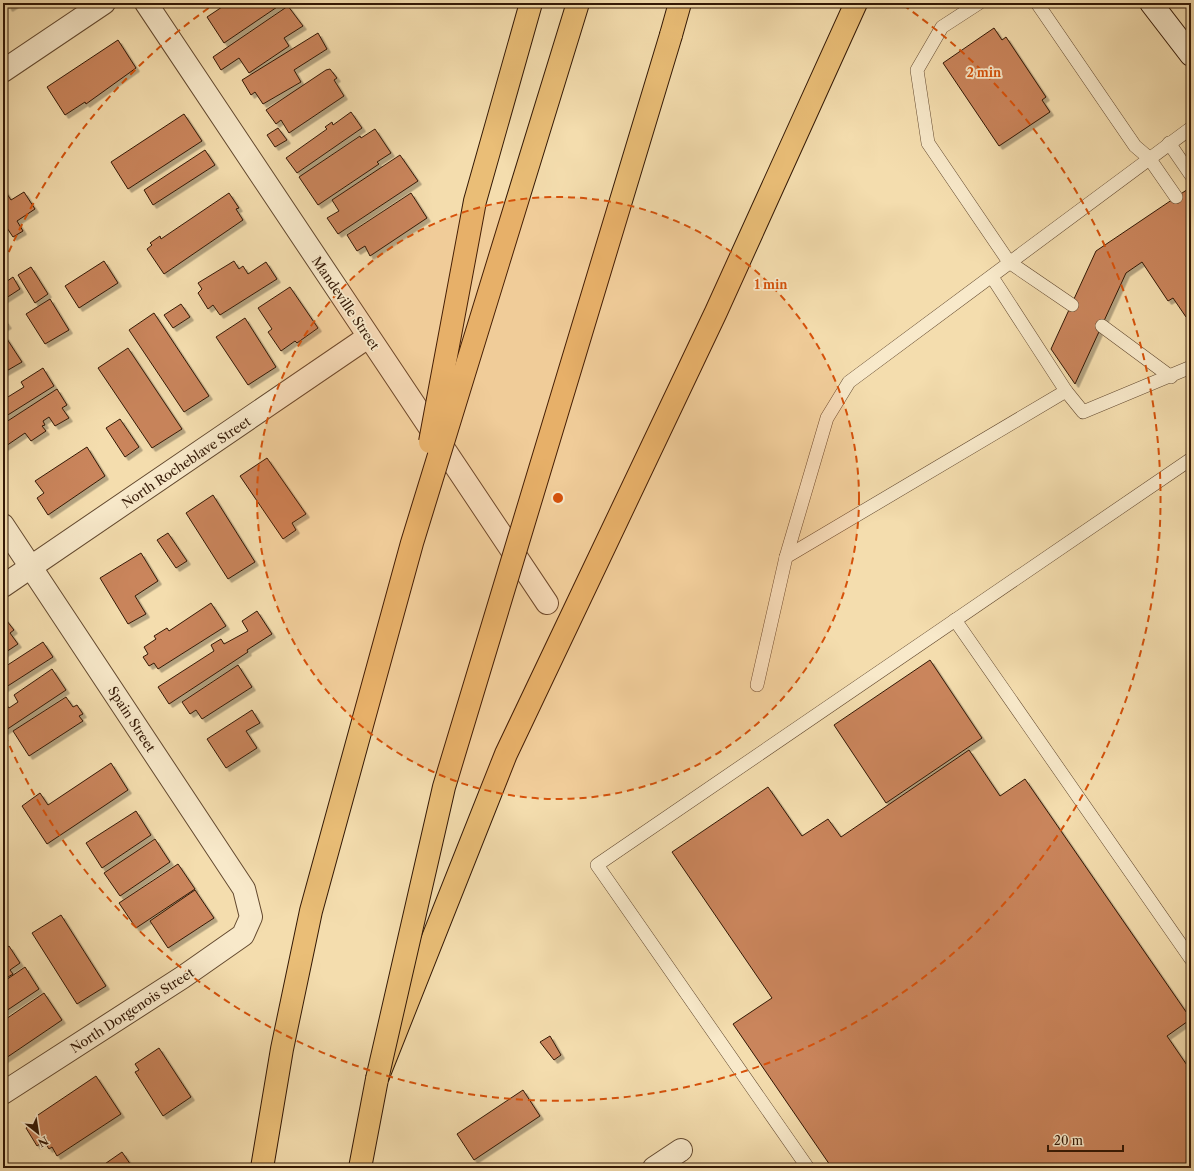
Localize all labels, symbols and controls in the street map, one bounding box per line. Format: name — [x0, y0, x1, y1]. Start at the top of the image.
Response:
text: 2 min — [967, 65, 1002, 80]
street label: Mandeville Street — [309, 253, 383, 353]
text: 1 min — [755, 277, 788, 292]
street label: North Rocheblave Street — [118, 413, 254, 511]
centre of rings — [551, 491, 565, 505]
street label: Spain Street — [105, 683, 159, 755]
street label: North Dorgenois Street — [67, 964, 197, 1056]
north arrow — [18, 1113, 58, 1153]
scale bar — [1048, 1127, 1123, 1153]
text: N — [35, 1133, 51, 1150]
text: 20 m — [1054, 1133, 1083, 1148]

